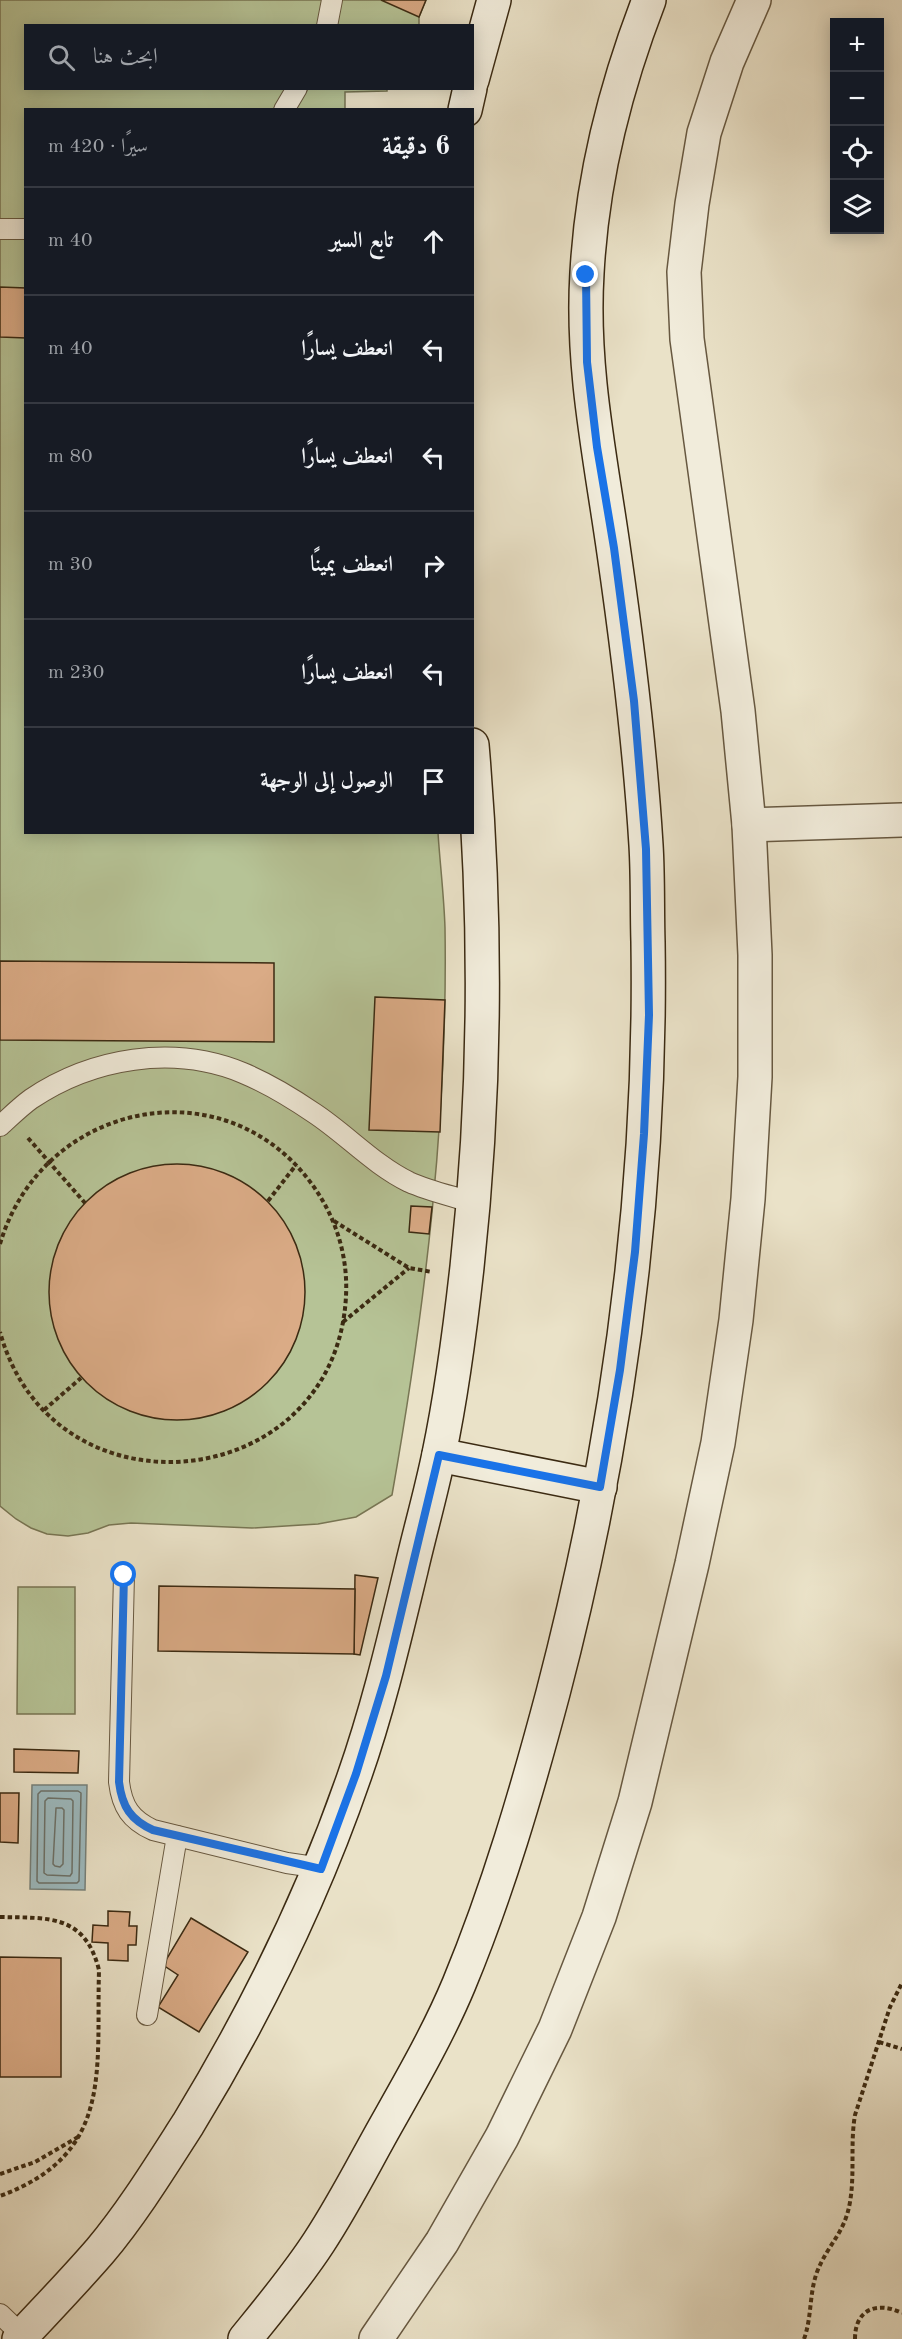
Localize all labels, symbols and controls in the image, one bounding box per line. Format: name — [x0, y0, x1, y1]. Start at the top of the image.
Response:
map controls — [830, 18, 884, 234]
button: + — [830, 18, 884, 72]
search box — [24, 24, 474, 90]
icon: search — [45, 41, 78, 74]
text: ابحث هنا — [93, 46, 158, 68]
button: − — [830, 72, 884, 126]
button: locate — [830, 126, 884, 180]
text: 6 دقيقة — [382, 134, 450, 160]
text: سيرًا · 420 m — [48, 137, 148, 157]
button: layers — [830, 180, 884, 234]
icon: ahead — [417, 225, 450, 258]
text: تابع السير — [329, 230, 393, 252]
text: 40 m — [48, 231, 93, 251]
route end — [572, 261, 598, 287]
icon: left — [417, 333, 450, 366]
text: انعطف يسارًا — [301, 338, 393, 360]
text: 40 m — [48, 339, 93, 359]
icon: left — [417, 441, 450, 474]
text: انعطف يسارًا — [301, 446, 393, 468]
text: 80 m — [48, 447, 93, 467]
icon: right — [417, 549, 450, 582]
text: انعطف يمينًا — [310, 554, 393, 576]
text: 30 m — [48, 555, 93, 575]
icon: left — [417, 657, 450, 690]
text: انعطف يسارًا — [301, 662, 393, 684]
text: 230 m — [48, 663, 104, 683]
icon: arrive — [417, 765, 450, 798]
text: الوصول إلى الوجهة — [260, 770, 393, 792]
route start — [110, 1561, 136, 1587]

